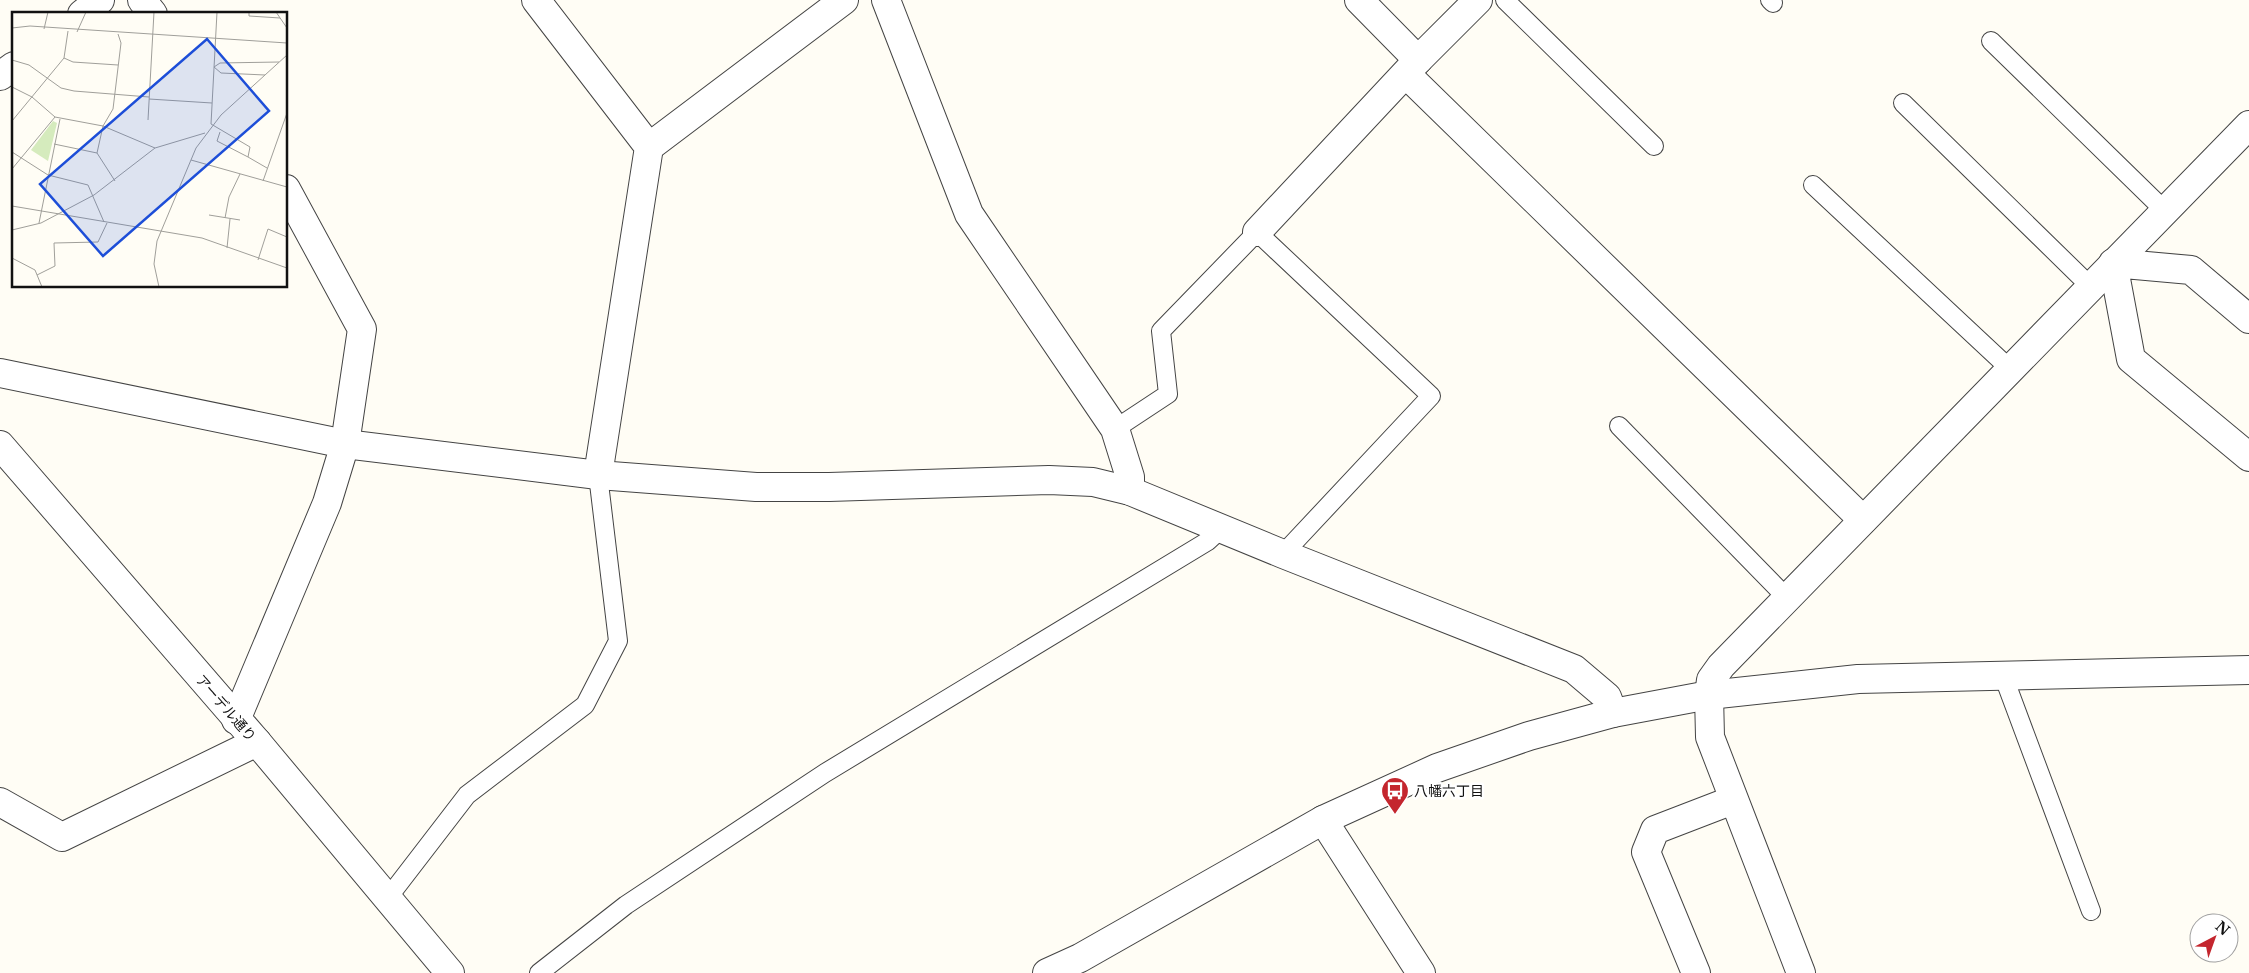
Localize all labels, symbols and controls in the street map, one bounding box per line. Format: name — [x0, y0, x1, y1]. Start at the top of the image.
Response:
inset map — [12, 12, 288, 288]
street label: アーデル通り — [192, 671, 260, 745]
bus stop icon: 八幡六丁目 — [1380, 776, 1410, 815]
place label: 八幡六丁目 — [1414, 782, 1484, 800]
north arrow — [2189, 913, 2239, 963]
text: N — [2212, 917, 2233, 939]

